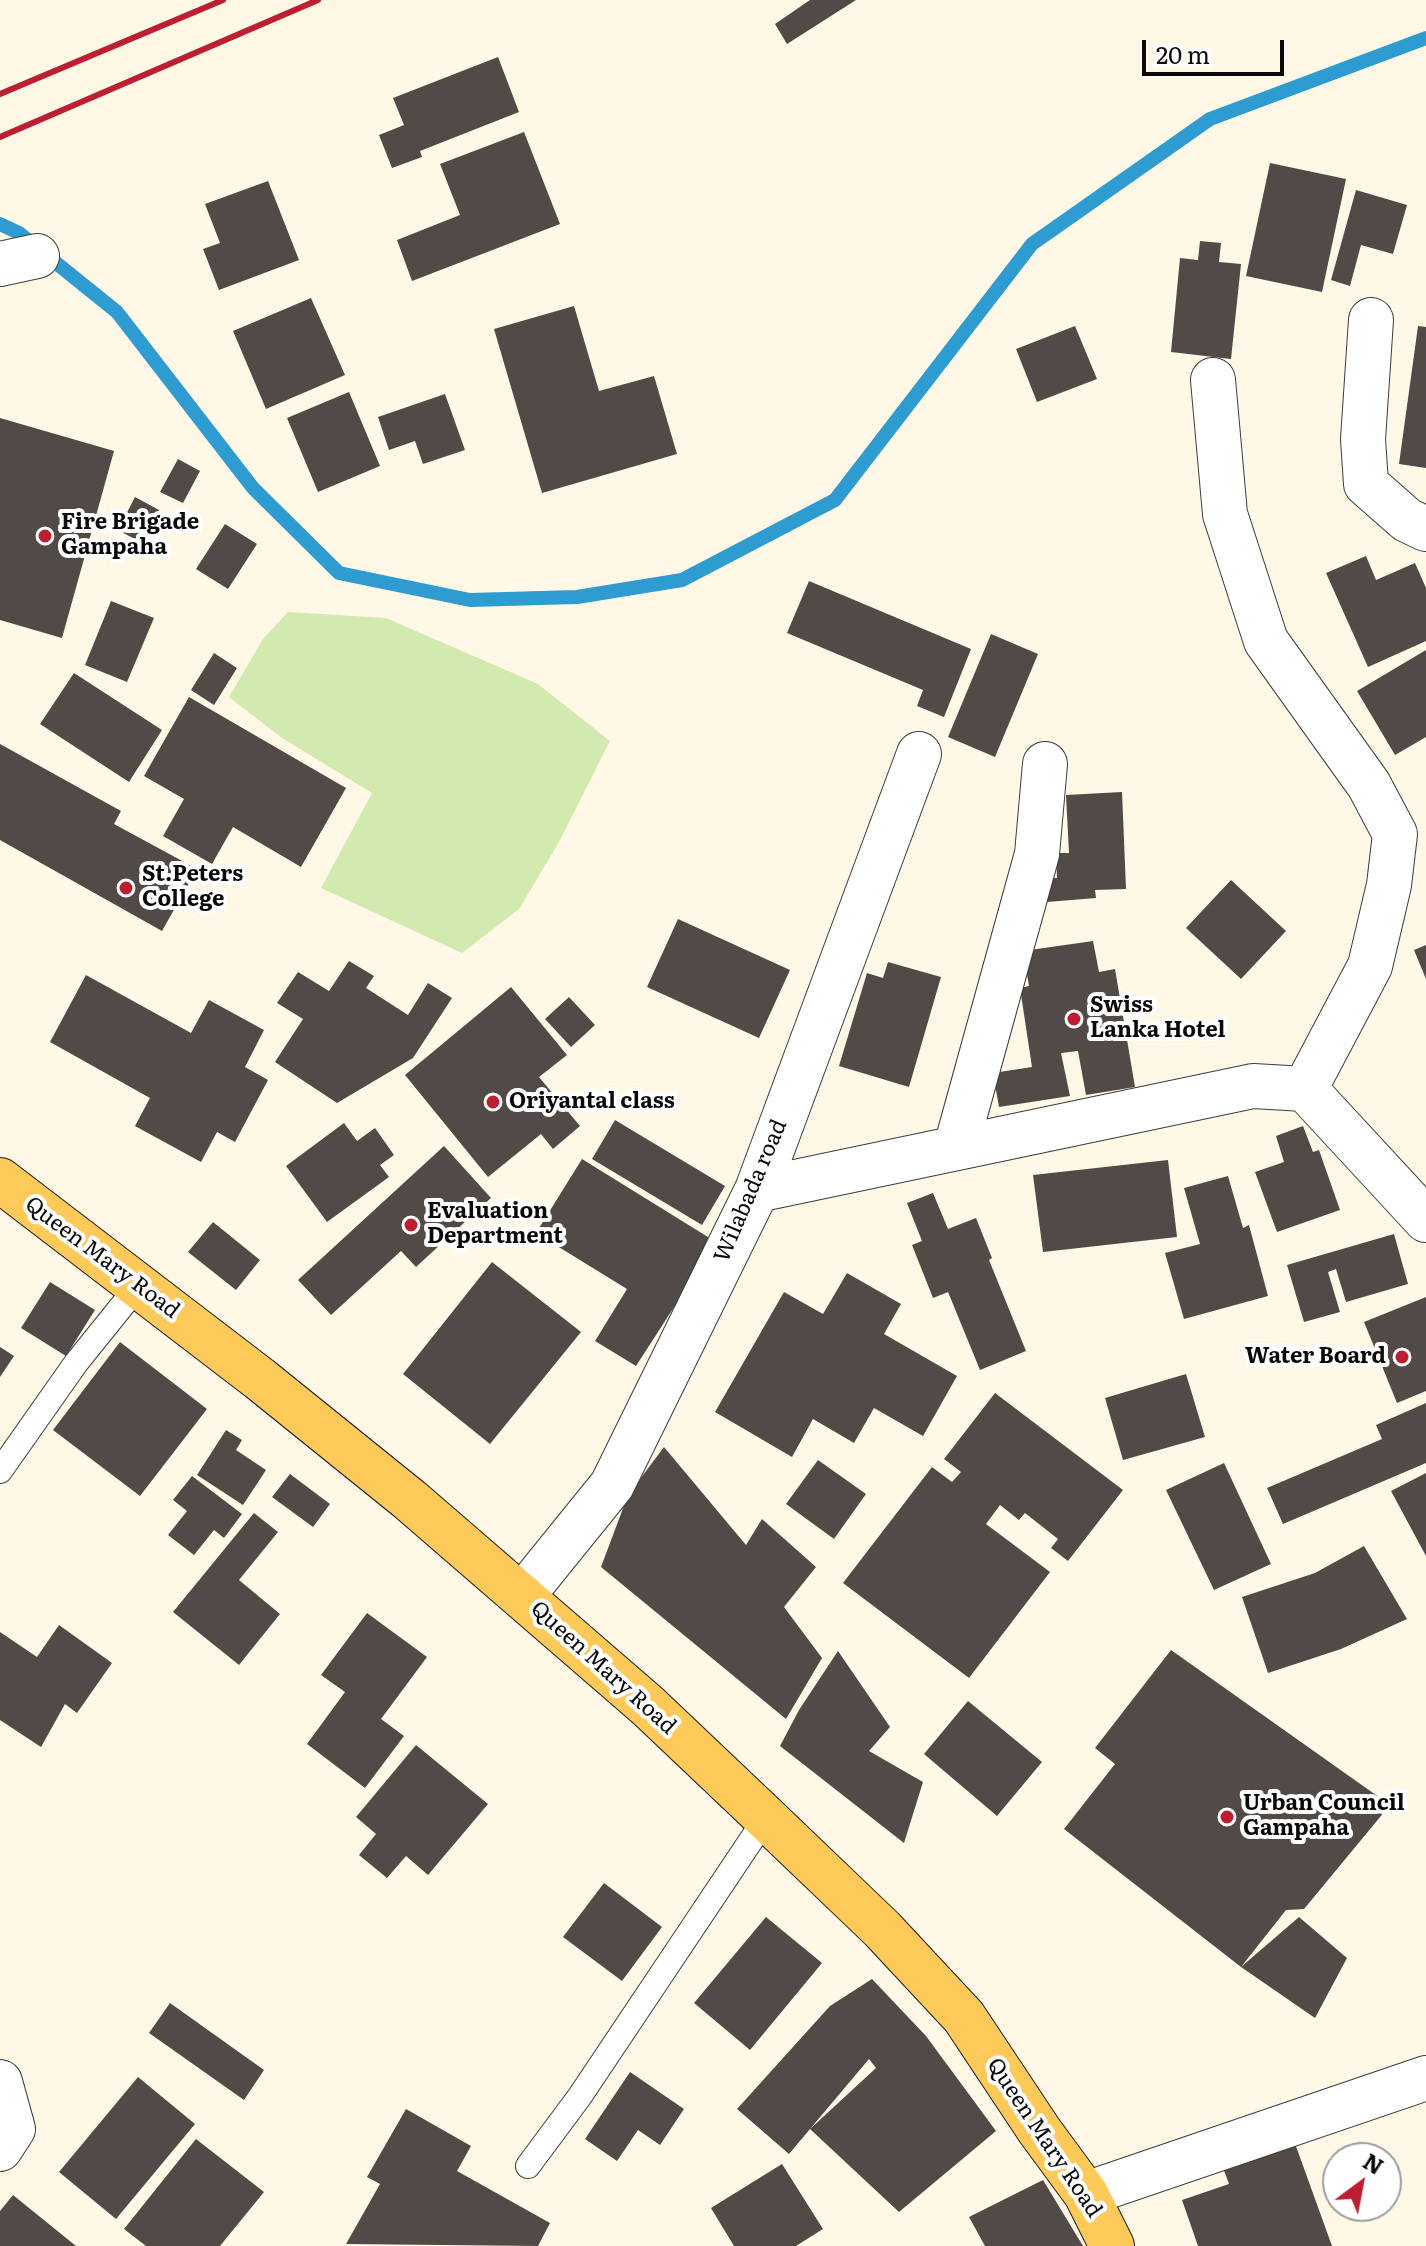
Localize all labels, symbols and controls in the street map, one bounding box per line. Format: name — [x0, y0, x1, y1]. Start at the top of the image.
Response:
scale bar — [1146, 24, 1288, 74]
text: 20 m — [1156, 36, 1210, 71]
place label: Fire Brigade Gampaha — [61, 510, 199, 562]
marker: Fire Brigade Gampaha — [36, 527, 54, 545]
place label: St.Peters College — [142, 862, 243, 914]
marker: St.Peters College — [117, 879, 135, 897]
place label: Swiss Lanka Hotel — [1090, 993, 1225, 1044]
marker: Swiss Lanka Hotel — [1065, 1010, 1083, 1028]
place label: Oriyantal class — [509, 1089, 675, 1115]
marker: Oriyantal class — [484, 1093, 502, 1111]
street label: Wilabada road — [709, 1116, 793, 1266]
street label: Queen Mary Road — [20, 1191, 184, 1325]
place label: Evaluation Department — [427, 1199, 563, 1250]
marker: Evaluation Department — [402, 1216, 420, 1234]
place label: Water Board — [1245, 1344, 1386, 1370]
marker: Water Board — [1393, 1348, 1411, 1366]
street label: Queen Mary Road — [525, 1596, 681, 1740]
place label: Urban Council Gampaha — [1243, 1791, 1405, 1842]
marker: Urban Council Gampaha — [1218, 1808, 1236, 1826]
street label: Queen Mary Road — [981, 2053, 1107, 2223]
north arrow — [1322, 2142, 1402, 2222]
text: N — [1357, 2144, 1390, 2182]

